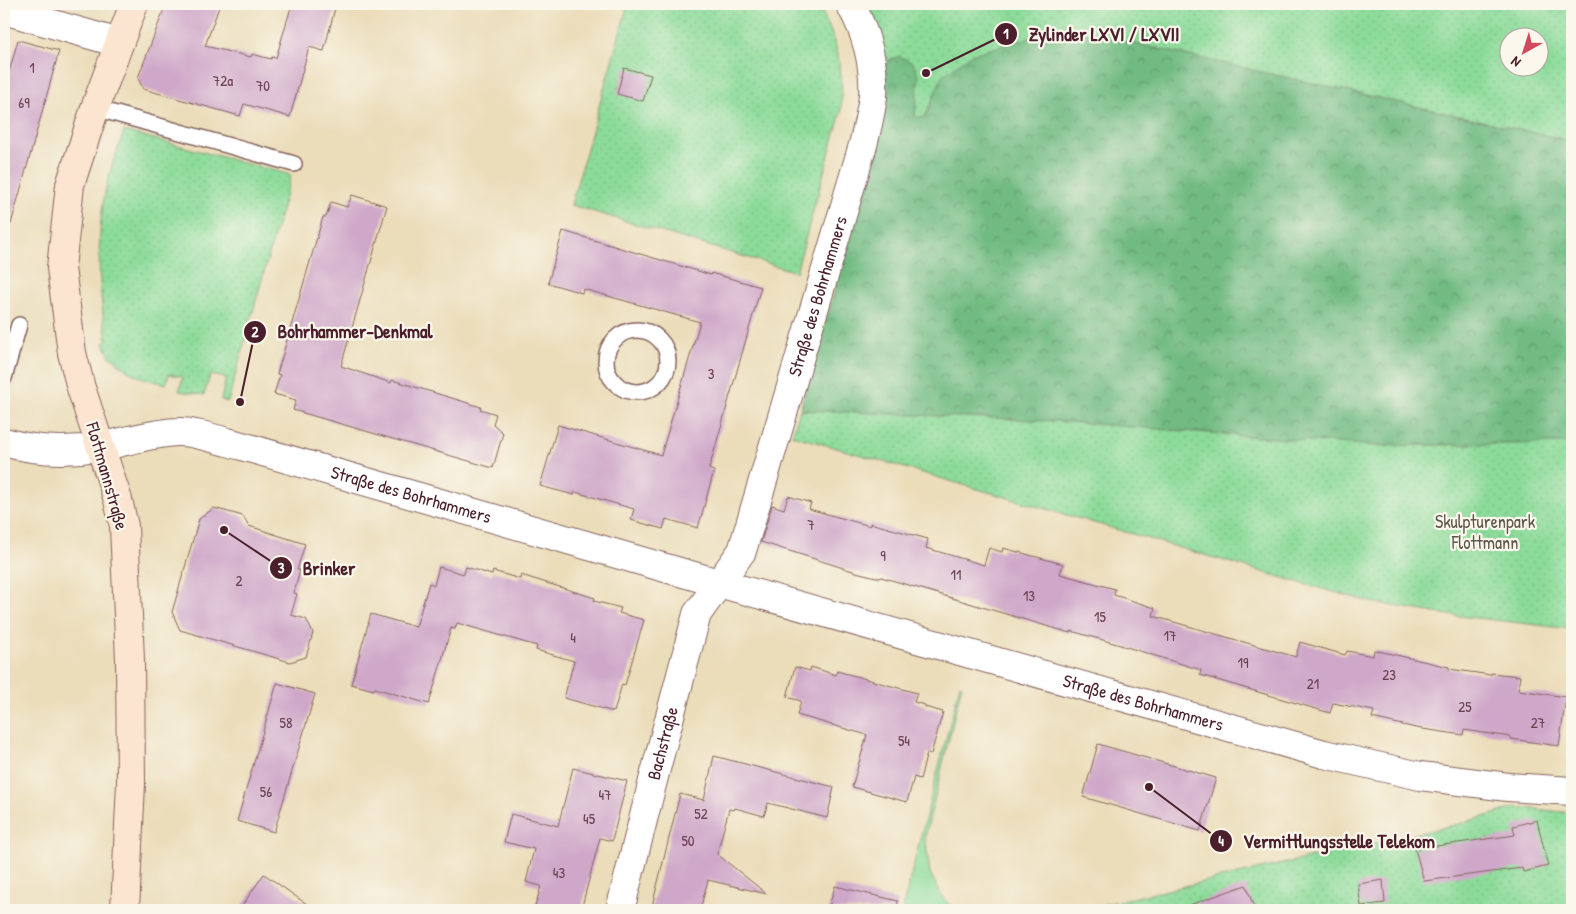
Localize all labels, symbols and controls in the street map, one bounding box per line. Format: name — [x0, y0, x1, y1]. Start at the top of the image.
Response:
callout: Zylinder LXVI / LXVII — [993, 17, 1189, 51]
text: Zylinder LXVI / LXVII — [1029, 21, 1179, 48]
text: 1 — [1003, 23, 1009, 44]
north arrow — [1498, 28, 1548, 78]
text: N — [1506, 52, 1524, 72]
house number: 1 — [29, 57, 35, 78]
house number: 72a — [213, 70, 233, 91]
house number: 70 — [256, 75, 270, 96]
house number: 69 — [18, 92, 30, 113]
street label: Straße des Bohrhammers — [782, 213, 853, 379]
callout: Bohrhammer-Denkmal — [242, 315, 442, 349]
text: Bohrhammer-Denkmal — [278, 318, 433, 344]
text: 2 — [251, 321, 259, 342]
house number: 3 — [708, 363, 715, 384]
street label: Flottmannstraße — [80, 418, 135, 532]
street label: Straße des Bohrhammers — [328, 459, 494, 529]
park label: Skulpturenpark Flottmann — [1435, 509, 1536, 555]
house number: 7 — [807, 514, 815, 535]
house number: 9 — [880, 545, 886, 566]
callout: Brinker — [268, 551, 366, 585]
text: Brinker — [303, 555, 356, 581]
text: 3 — [278, 557, 285, 578]
house number: 11 — [951, 564, 961, 585]
house number: 2 — [235, 570, 243, 591]
house number: 13 — [1023, 585, 1035, 606]
house number: 15 — [1094, 606, 1107, 627]
house number: 17 — [1164, 625, 1176, 646]
house number: 4 — [570, 627, 576, 648]
house number: 19 — [1238, 652, 1249, 673]
house number: 23 — [1382, 664, 1396, 685]
street label: Straße des Bohrhammers — [1060, 668, 1226, 737]
house number: 21 — [1307, 673, 1319, 694]
house number: 25 — [1458, 696, 1472, 717]
street label: Bachstraße — [641, 704, 684, 782]
house number: 58 — [280, 712, 292, 733]
house number: 27 — [1531, 712, 1545, 733]
house number: 54 — [898, 730, 910, 751]
house number: 56 — [260, 781, 272, 802]
house number: 47 — [598, 784, 612, 805]
house number: 52 — [694, 803, 708, 824]
house number: 45 — [583, 808, 596, 829]
callout: Vermittlungsstelle Telekom — [1208, 824, 1445, 858]
text: Vermittlungsstelle Telekom — [1243, 828, 1435, 855]
house number: 50 — [681, 830, 695, 851]
text: 4 — [1218, 830, 1224, 851]
house number: 43 — [553, 862, 565, 883]

